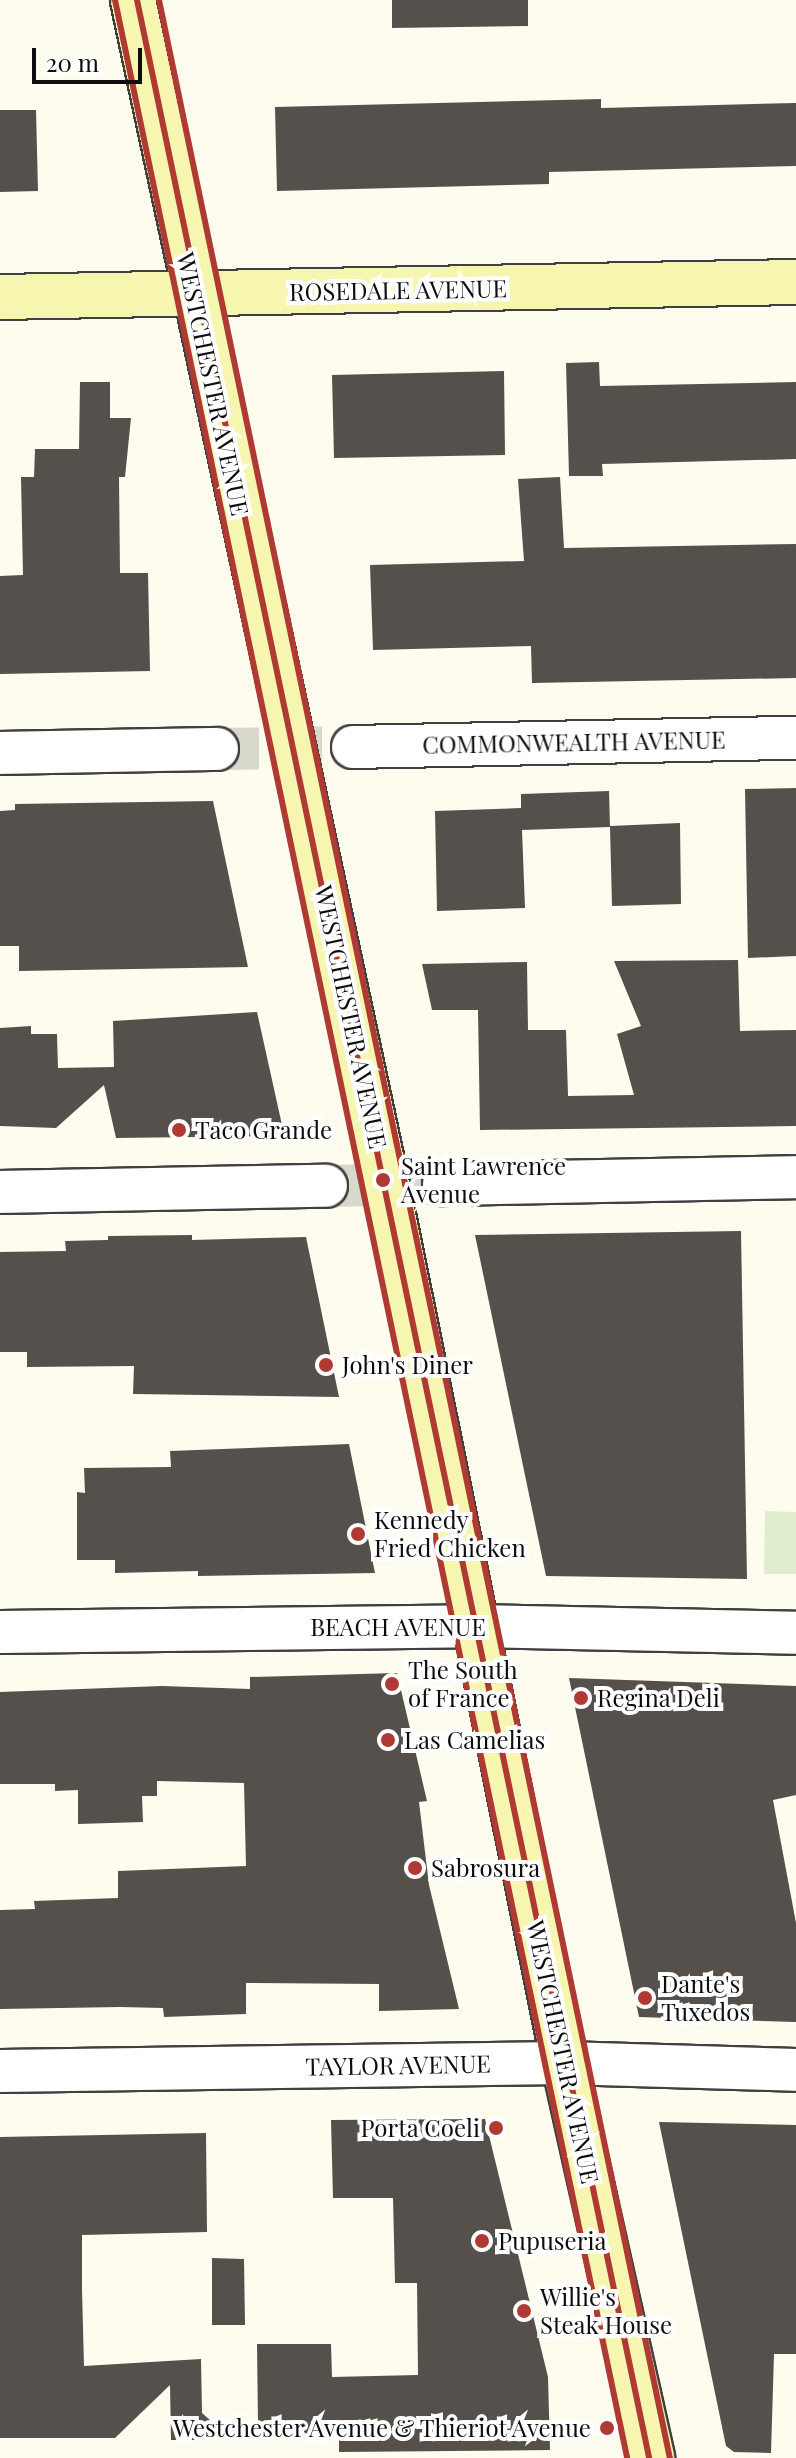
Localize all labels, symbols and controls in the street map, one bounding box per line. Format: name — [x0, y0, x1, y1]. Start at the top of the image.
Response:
scale bar — [36, 32, 146, 82]
text: 20 m — [46, 46, 99, 78]
street label: WESTCHESTER AVENUE — [171, 249, 255, 519]
street label: ROSEDALE AVENUE — [288, 274, 508, 306]
street label: COMMONWEALTH AVENUE — [422, 725, 726, 759]
street label: WESTCHESTER AVENUE — [309, 882, 393, 1152]
place label: Taco Grande — [195, 1116, 332, 1144]
marker: Taco Grande — [170, 1121, 188, 1139]
place label: Saint Lawrence Avenue — [401, 1152, 567, 1208]
marker: Saint Lawrence Avenue — [372, 1169, 394, 1191]
place label: John's Diner — [342, 1351, 473, 1379]
marker: John's Diner — [317, 1356, 335, 1374]
place label: Kennedy Fried Chicken — [374, 1506, 526, 1562]
marker: Kennedy Fried Chicken — [349, 1525, 367, 1543]
street label: BEACH AVENUE — [310, 1613, 486, 1641]
place label: The South of France — [408, 1656, 518, 1712]
marker: The South of France — [383, 1675, 401, 1693]
place label: Regina Deli — [597, 1684, 720, 1712]
marker: Regina Deli — [572, 1689, 590, 1707]
place label: Las Camelias — [404, 1726, 545, 1754]
marker: Las Camelias — [379, 1731, 397, 1749]
place label: Sabrosura — [431, 1854, 540, 1882]
marker: Sabrosura — [406, 1859, 424, 1877]
street label: WESTCHESTER AVENUE — [521, 1917, 605, 2187]
place label: Dante's Tuxedos — [661, 1970, 750, 2026]
marker: Dante's Tuxedos — [636, 1989, 654, 2007]
street label: TAYLOR AVENUE — [304, 2049, 492, 2081]
place label: Porta Coeli — [360, 2114, 480, 2142]
marker: Porta Coeli — [487, 2119, 505, 2137]
place label: Pupuseria — [498, 2227, 606, 2255]
marker: Pupuseria — [473, 2232, 491, 2250]
place label: Willie's Steak House — [540, 2283, 672, 2339]
marker: Willie's Steak House — [515, 2302, 533, 2320]
place label: Westchester Avenue & Thieriot Avenue — [170, 2414, 591, 2442]
marker: Westchester Avenue & Thieriot Avenue — [598, 2419, 616, 2437]

